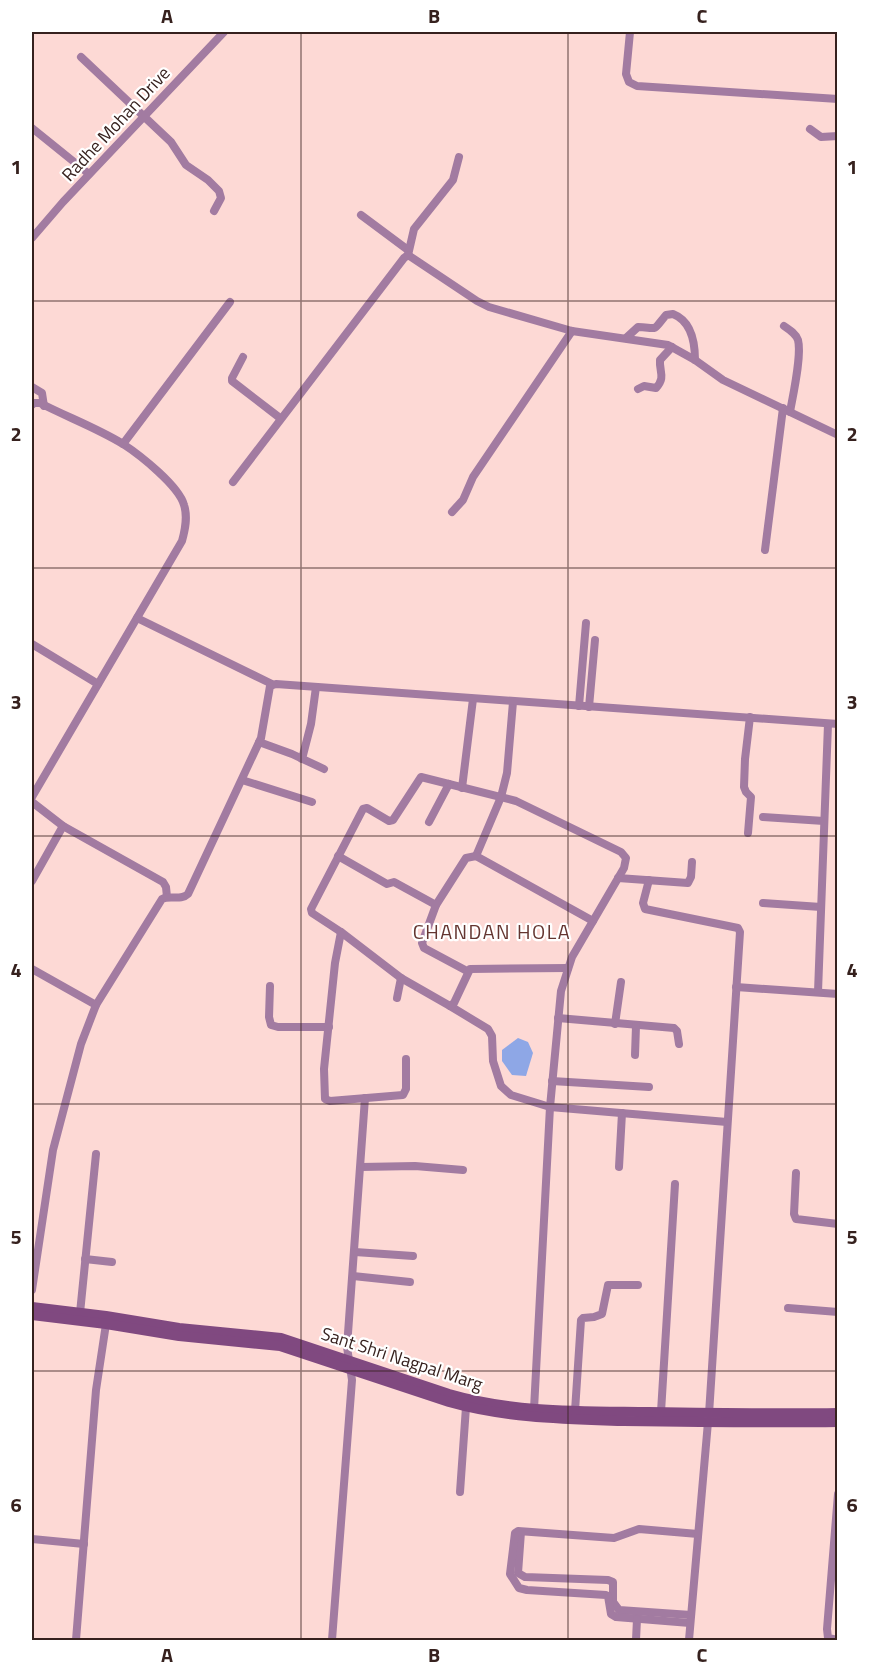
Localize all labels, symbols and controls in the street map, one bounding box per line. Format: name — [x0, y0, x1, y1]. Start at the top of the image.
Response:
text: A — [161, 0, 173, 31]
text: B — [428, 0, 440, 31]
text: C — [697, 0, 708, 31]
street label: Radhe Mohan Drive — [55, 60, 176, 187]
text: 1 — [10, 151, 22, 182]
text: 1 — [846, 151, 858, 182]
text: 2 — [10, 418, 22, 449]
text: 2 — [846, 418, 858, 449]
text: 3 — [10, 686, 22, 717]
text: 3 — [846, 686, 858, 717]
district label: CHANDAN HOLA — [413, 916, 571, 947]
text: 4 — [10, 954, 22, 985]
text: 4 — [846, 954, 858, 985]
text: 5 — [10, 1221, 22, 1252]
text: 5 — [846, 1221, 858, 1252]
street label: Sant Shri Nagpal Marg — [318, 1320, 487, 1397]
text: 6 — [10, 1489, 22, 1520]
text: 6 — [846, 1489, 858, 1520]
text: A — [161, 1639, 173, 1670]
text: B — [428, 1639, 440, 1670]
text: C — [697, 1639, 708, 1670]

